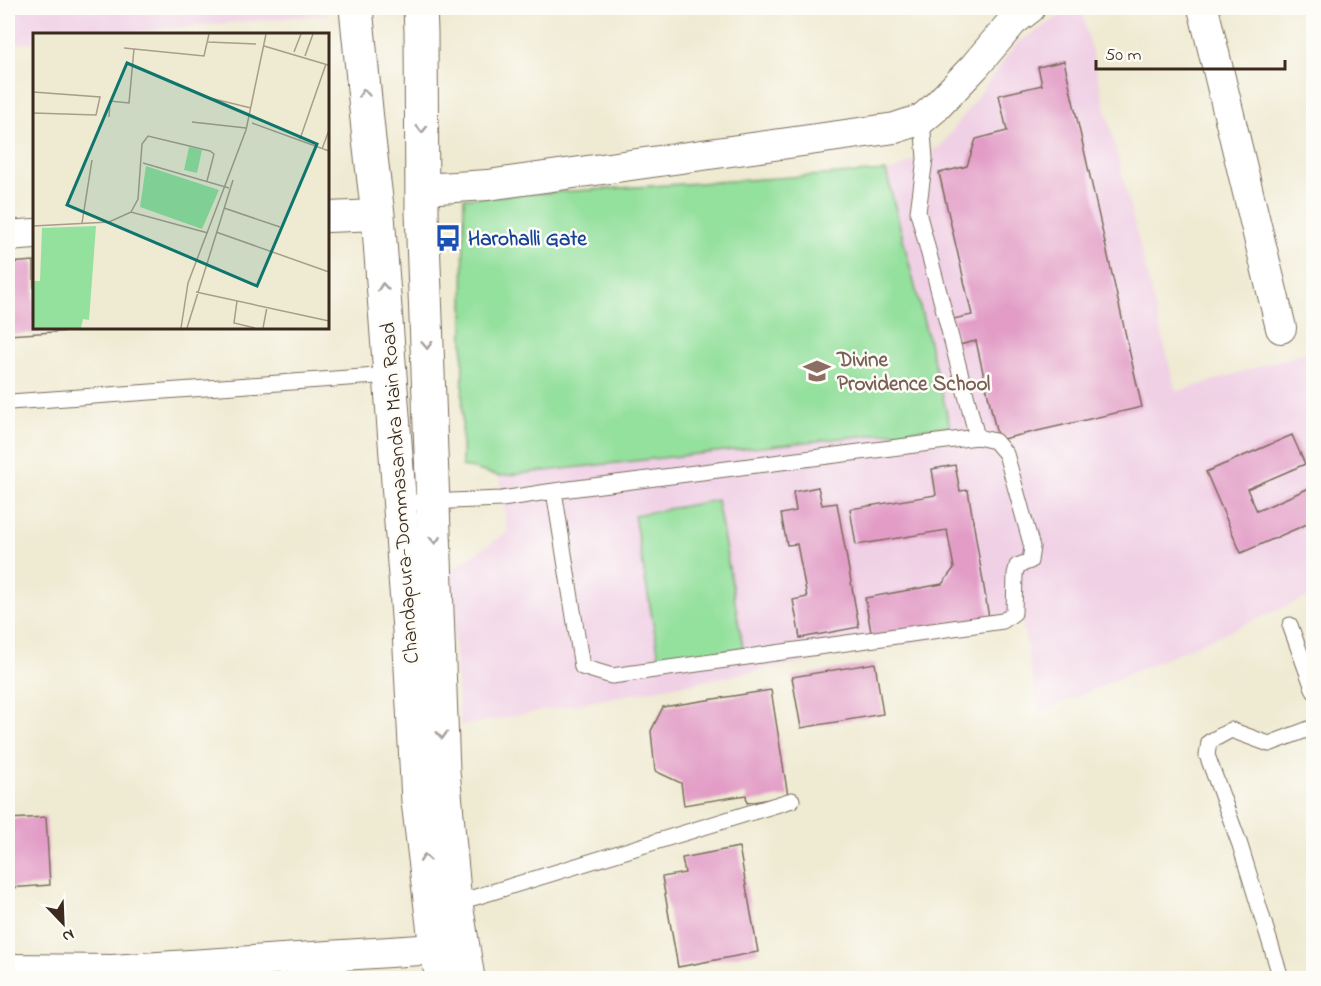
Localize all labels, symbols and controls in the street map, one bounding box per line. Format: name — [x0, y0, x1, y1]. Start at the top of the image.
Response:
inset map — [33, 33, 328, 328]
scale bar — [1096, 33, 1285, 71]
text: 50 m — [1105, 43, 1142, 69]
one-way arrow — [358, 88, 371, 97]
one-way arrow — [416, 124, 428, 133]
bus stop icon: Harohalli Gate — [433, 223, 463, 253]
place label: Harohalli Gate — [468, 225, 587, 255]
one-way arrow — [377, 282, 390, 291]
street label: Chandapura-Dommasandra Main Road — [374, 321, 428, 665]
one-way arrow — [421, 340, 434, 349]
place label: Divine Providence School — [836, 346, 991, 400]
school or university icon: Divine Providence School — [802, 356, 832, 386]
one-way arrow — [429, 535, 441, 544]
one-way arrow — [436, 730, 448, 739]
one-way arrow — [420, 854, 432, 863]
north arrow — [33, 893, 93, 953]
text: N — [58, 922, 78, 948]

